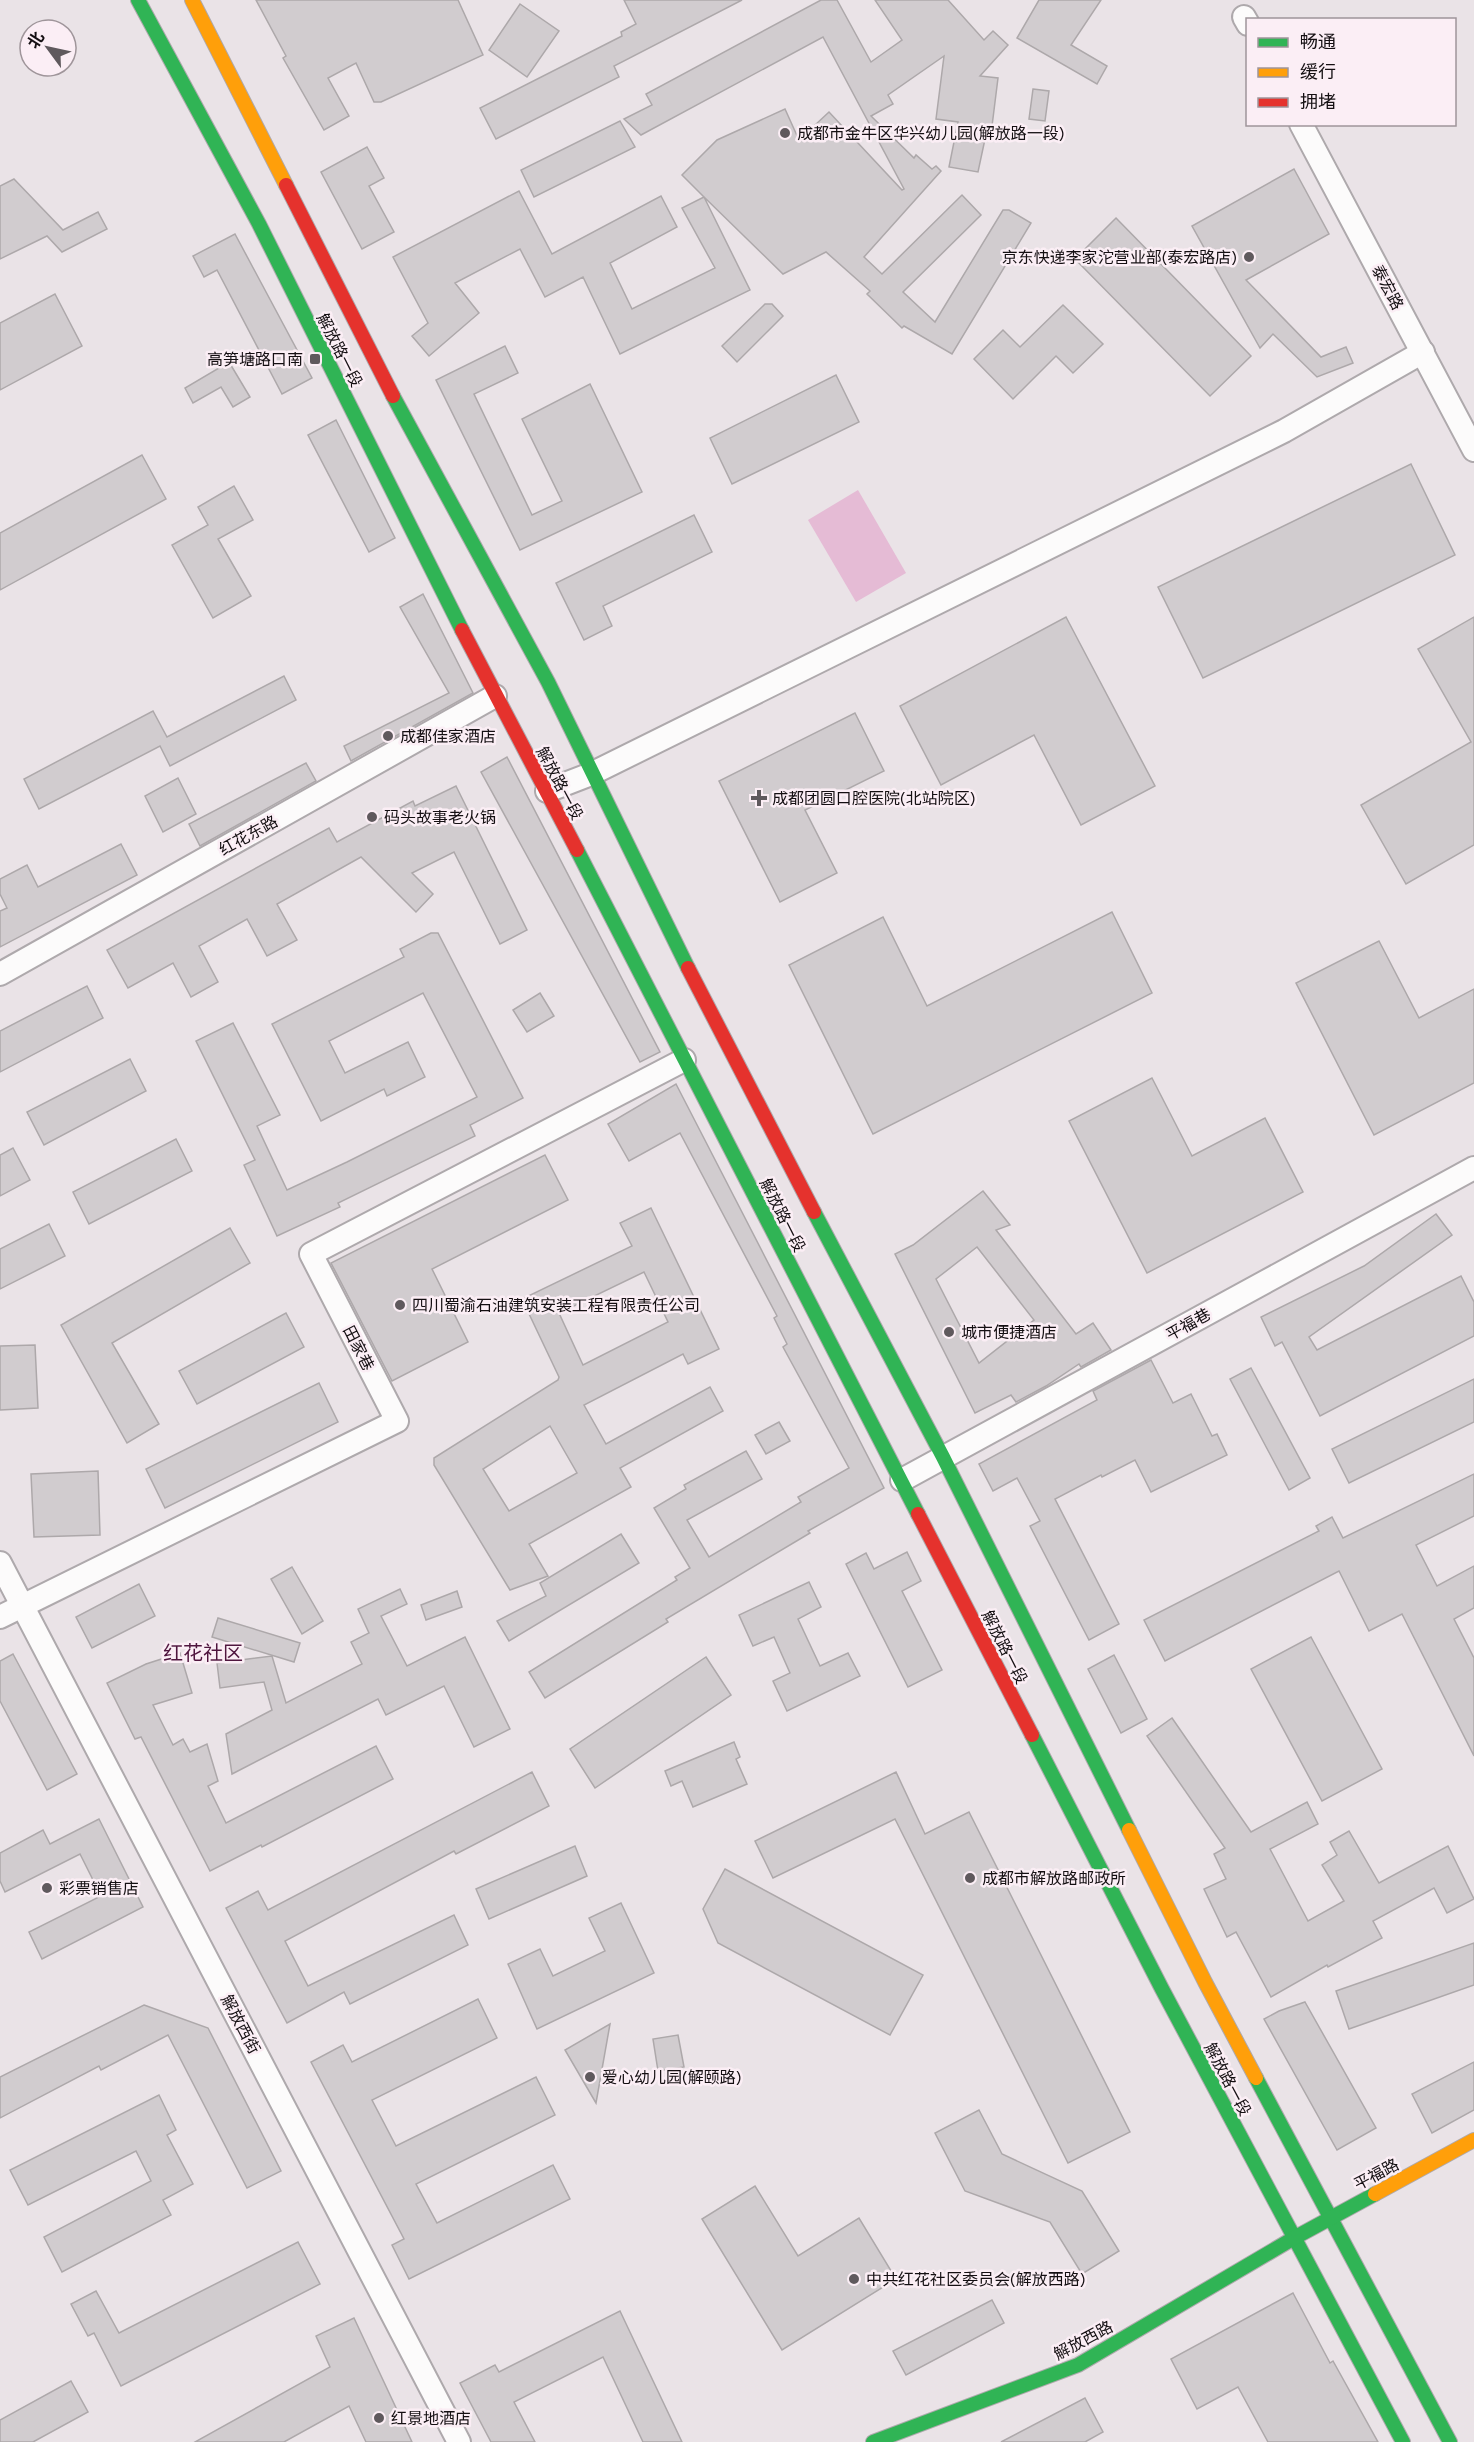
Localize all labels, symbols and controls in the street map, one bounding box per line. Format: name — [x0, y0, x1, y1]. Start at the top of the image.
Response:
north arrow — [18, 18, 78, 78]
legend — [1246, 18, 1456, 126]
text: 北 — [24, 28, 48, 52]
text: 畅通 — [1300, 31, 1336, 53]
text: 缓行 — [1300, 61, 1336, 83]
text: 拥堵 — [1300, 91, 1336, 113]
place label: 成都市金牛区华兴幼儿园(解放路一段) — [797, 124, 1064, 143]
marker: 成都市金牛区华兴幼儿园(解放路一段) — [778, 126, 792, 140]
place label: 京东快递李家沱营业部(泰宏路店) — [1002, 248, 1237, 267]
marker: 京东快递李家沱营业部(泰宏路店) — [1242, 250, 1256, 264]
street label: 泰宏路 — [1368, 262, 1407, 313]
street label: 解放路一段 — [313, 310, 366, 390]
place label: 高笋塘路口南 — [207, 350, 303, 369]
marker: 高笋塘路口南 — [308, 352, 322, 366]
place label: 成都佳家酒店 — [400, 727, 496, 746]
marker: 成都佳家酒店 — [381, 729, 395, 743]
street label: 解放路一段 — [532, 743, 587, 823]
marker: 成都团圆口腔医院(北站院区) — [750, 789, 768, 807]
place label: 成都团圆口腔医院(北站院区) — [772, 789, 975, 808]
place label: 码头故事老火锅 — [384, 808, 496, 827]
marker: 码头故事老火锅 — [365, 810, 379, 824]
street label: 红花东路 — [216, 812, 281, 859]
street label: 解放路一段 — [756, 1175, 809, 1255]
place label: 四川蜀渝石油建筑安装工程有限责任公司 — [412, 1296, 700, 1315]
marker: 四川蜀渝石油建筑安装工程有限责任公司 — [393, 1298, 407, 1312]
street label: 平福巷 — [1163, 1304, 1214, 1344]
street label: 田家巷 — [339, 1323, 378, 1374]
place label: 城市便捷酒店 — [961, 1323, 1057, 1342]
marker: 城市便捷酒店 — [942, 1325, 956, 1339]
street label: 解放路一段 — [978, 1607, 1031, 1687]
district label: 红花社区 — [163, 1641, 243, 1665]
place label: 成都市解放路邮政所 — [982, 1869, 1126, 1888]
marker: 成都市解放路邮政所 — [963, 1871, 977, 1885]
place label: 彩票销售店 — [59, 1879, 139, 1898]
marker: 彩票销售店 — [40, 1881, 54, 1895]
street label: 解放西街 — [217, 1992, 264, 2057]
street label: 解放路一段 — [1200, 2039, 1255, 2119]
place label: 爱心幼儿园(解颐路) — [602, 2068, 741, 2087]
marker: 爱心幼儿园(解颐路) — [583, 2070, 597, 2084]
street label: 平福路 — [1351, 2155, 1402, 2194]
place label: 中共红花社区委员会(解放西路) — [866, 2270, 1085, 2289]
marker: 中共红花社区委员会(解放西路) — [847, 2272, 861, 2286]
street label: 解放西路 — [1051, 2317, 1116, 2364]
place label: 红景地酒店 — [391, 2409, 471, 2428]
marker: 红景地酒店 — [372, 2411, 386, 2425]

